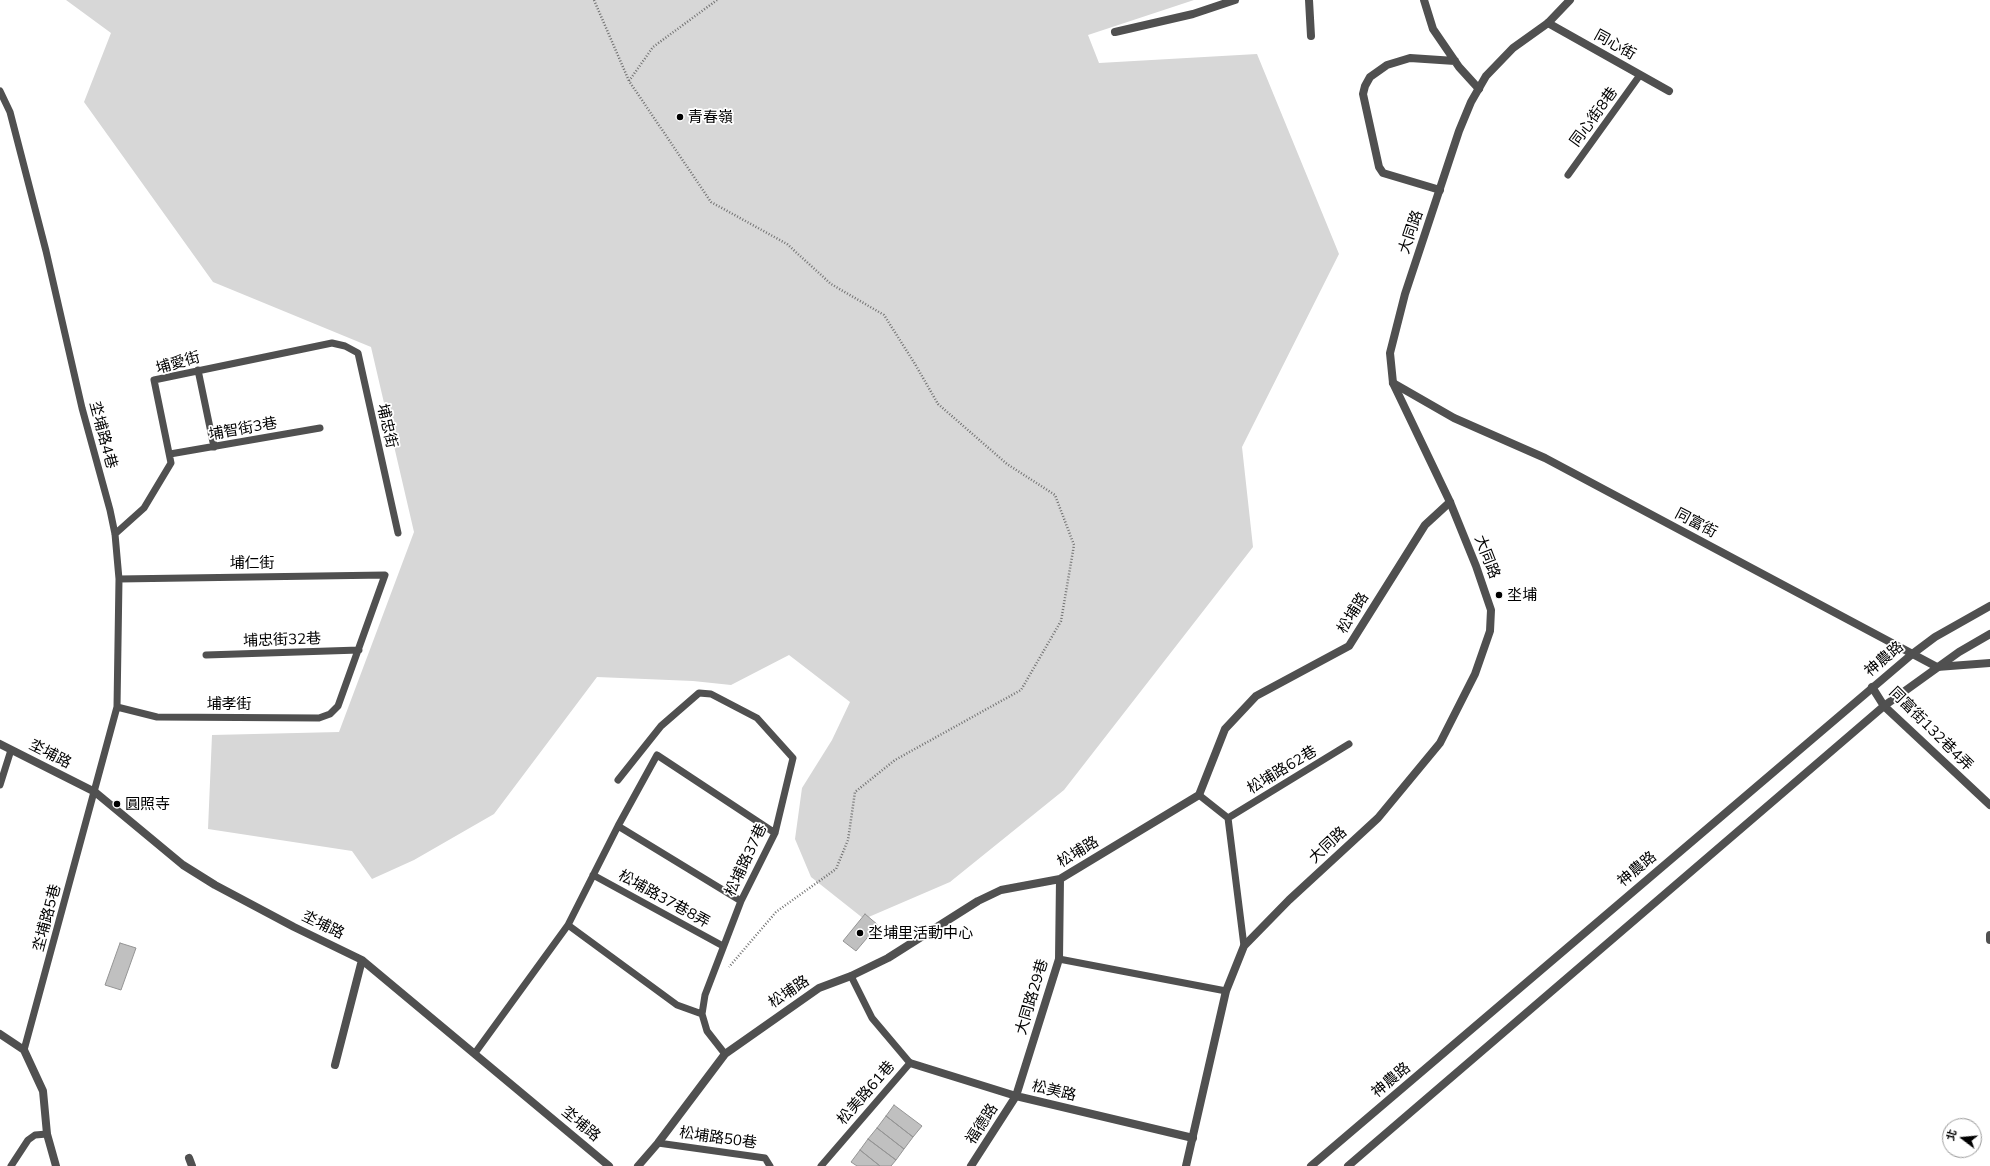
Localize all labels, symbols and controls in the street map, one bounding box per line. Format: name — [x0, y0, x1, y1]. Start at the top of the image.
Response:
street label: 同心街 — [1591, 26, 1639, 64]
street label: 同心街8巷 — [1566, 84, 1622, 150]
place label: 青春嶺 — [688, 108, 733, 126]
marker: 青春嶺 — [675, 112, 685, 122]
street label: 大同路 — [1395, 208, 1427, 256]
street label: 埔愛街 — [154, 348, 202, 378]
street label: 坔埔路4巷 — [85, 399, 121, 471]
street label: 埔忠街 — [373, 402, 401, 450]
street label: 埔智街3巷 — [207, 414, 279, 444]
street label: 同富街 — [1672, 504, 1720, 542]
street label: 大同路 — [1471, 533, 1503, 581]
street label: 埔仁街 — [230, 554, 274, 572]
place label: 坔埔 — [1507, 586, 1537, 604]
street label: 松埔路 — [1333, 589, 1373, 637]
marker: 坔埔 — [1494, 590, 1504, 600]
street label: 埔忠街32巷 — [243, 630, 321, 650]
street label: 神農路 — [1861, 638, 1907, 680]
street label: 同富街132巷4弄 — [1885, 683, 1977, 775]
street label: 埔孝街 — [207, 695, 251, 713]
street label: 坔埔路 — [26, 736, 74, 772]
street label: 松埔路62巷 — [1244, 742, 1320, 798]
place label: 圓照寺 — [125, 795, 170, 813]
marker: 圓照寺 — [112, 799, 122, 809]
street label: 松埔路37巷 — [721, 821, 771, 899]
street label: 大同路 — [1305, 823, 1351, 867]
street label: 松埔路 — [1054, 833, 1102, 871]
street label: 神農路 — [1614, 848, 1660, 890]
street label: 松埔路37巷8弄 — [615, 866, 713, 932]
street label: 坔埔路5巷 — [29, 882, 65, 954]
street label: 坔埔路 — [299, 907, 347, 943]
place label: 坔埔里活動中心 — [868, 924, 973, 942]
marker: 坔埔里活動中心 — [855, 928, 865, 938]
street label: 大同路29巷 — [1012, 957, 1052, 1037]
street label: 松埔路 — [765, 972, 813, 1012]
street label: 松美路61巷 — [834, 1058, 898, 1128]
street label: 神農路 — [1368, 1059, 1414, 1101]
street label: 松美路 — [1030, 1077, 1078, 1105]
street label: 福德路 — [962, 1100, 1002, 1148]
street label: 坔埔路 — [558, 1103, 604, 1145]
north arrow — [1942, 1118, 1982, 1158]
street label: 松埔路50巷 — [678, 1124, 758, 1152]
text: 北 — [1943, 1128, 1960, 1142]

